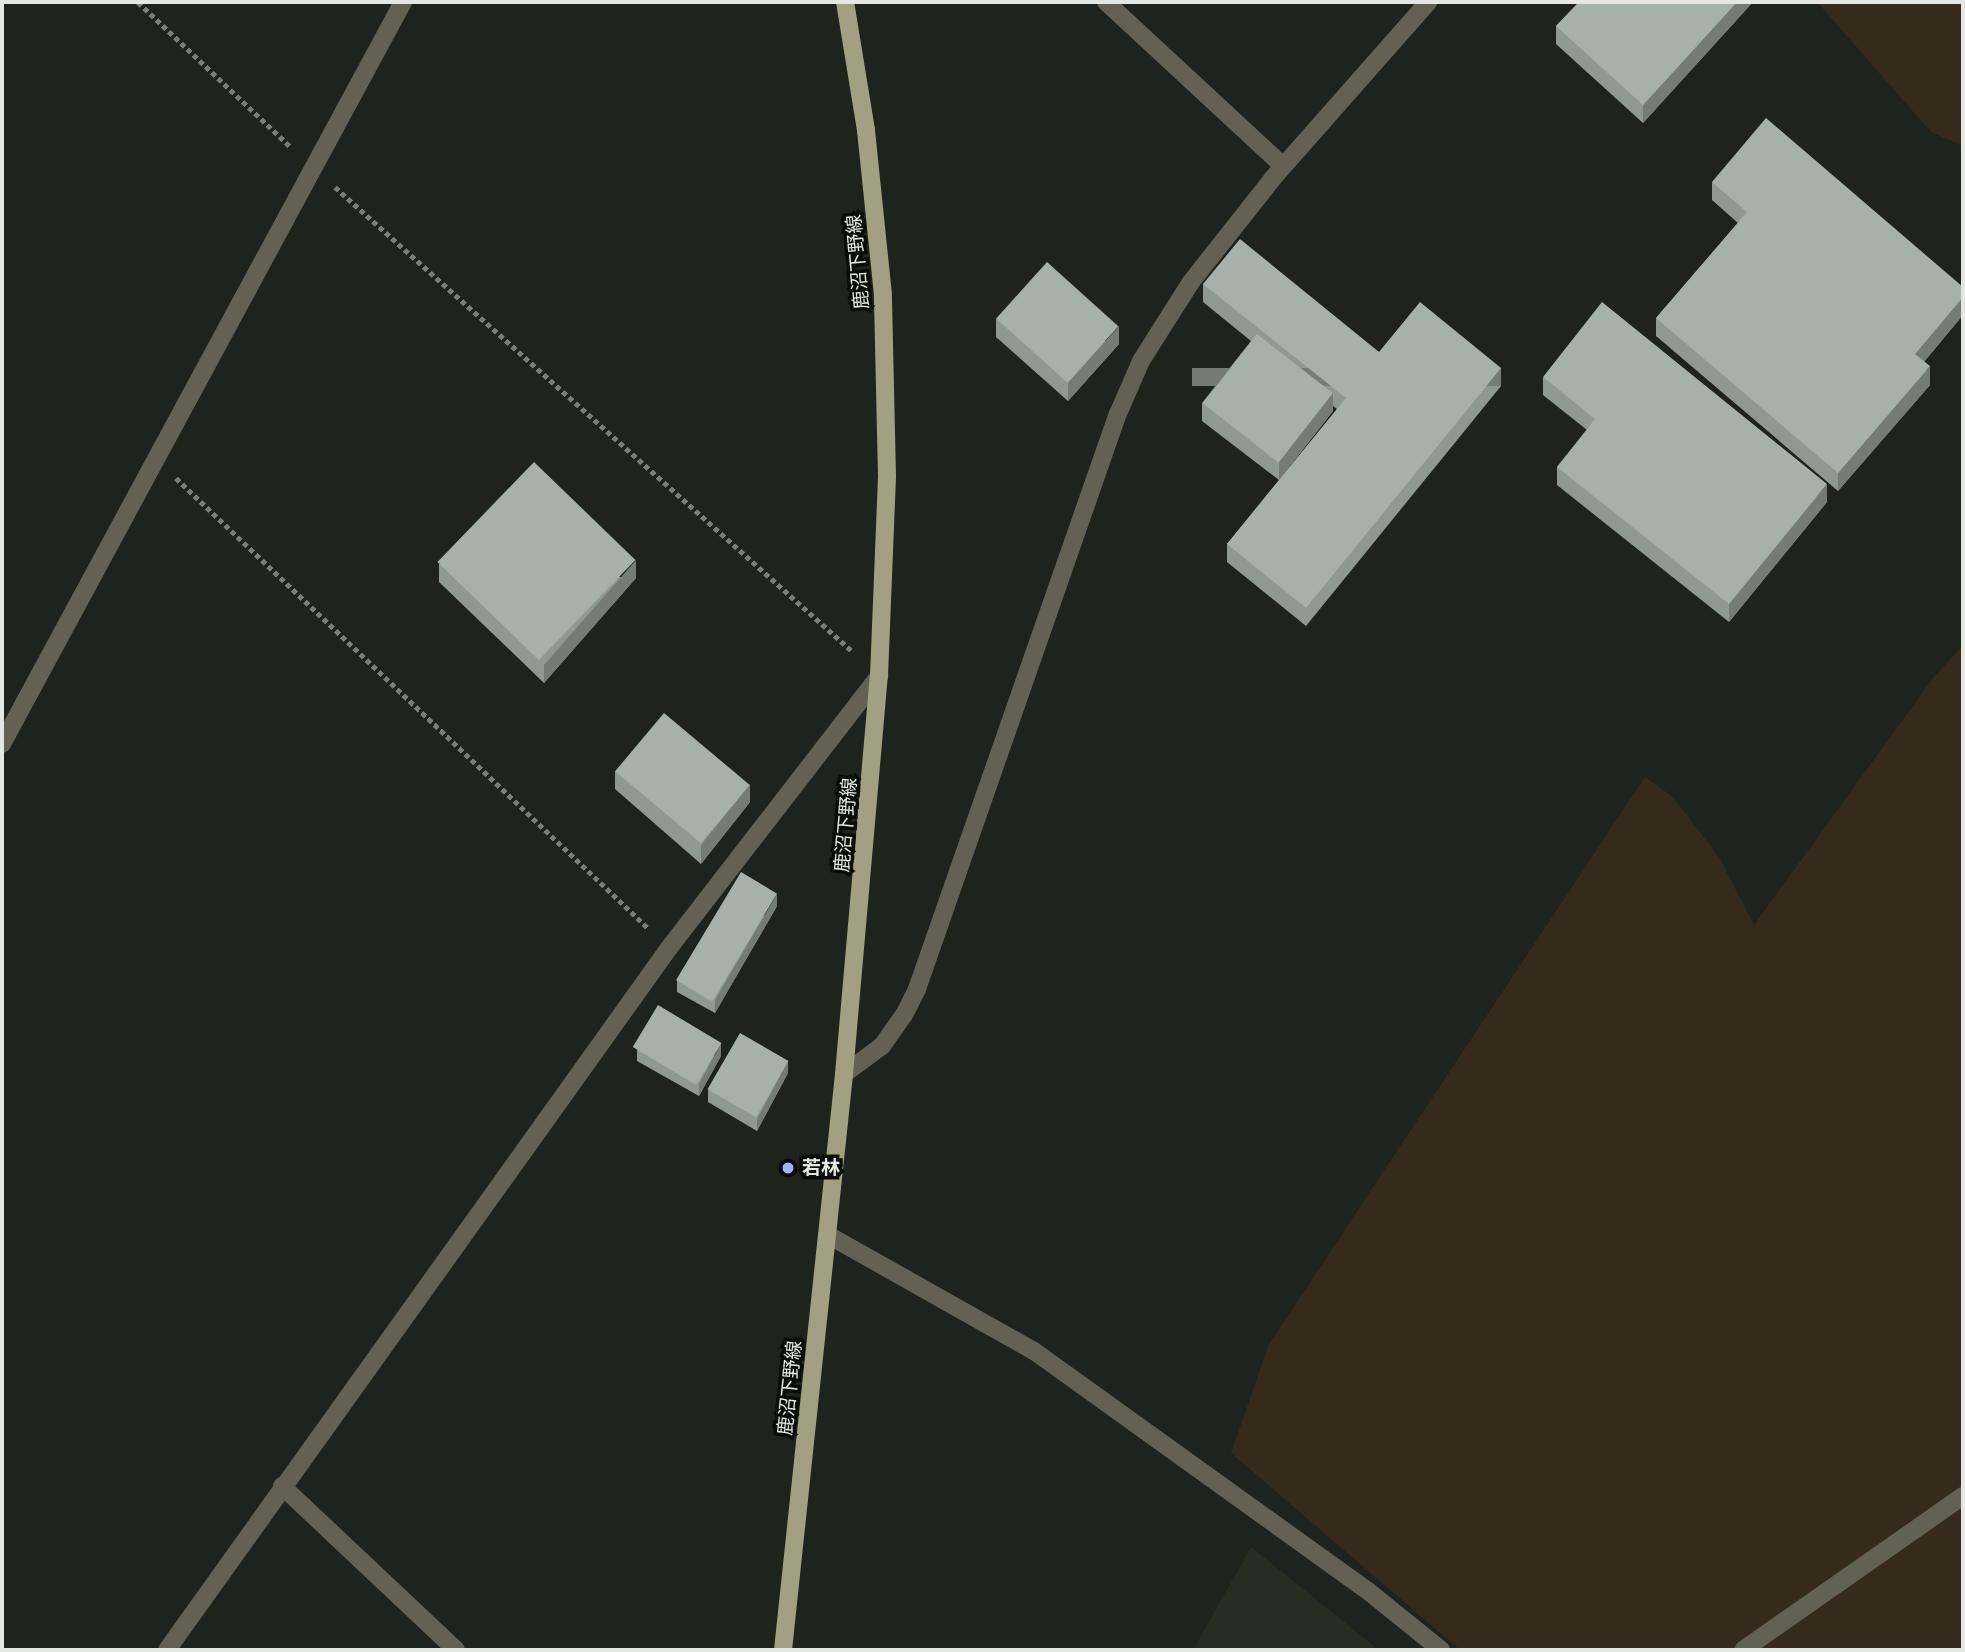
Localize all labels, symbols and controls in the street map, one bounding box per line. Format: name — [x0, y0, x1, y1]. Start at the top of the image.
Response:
street label: 鹿沼下野線 — [843, 214, 873, 310]
street label: 鹿沼下野線 — [831, 777, 861, 873]
place label: 若林 — [802, 1157, 840, 1179]
marker: 若林 — [780, 1160, 796, 1176]
street label: 鹿沼下野線 — [774, 1340, 806, 1436]

